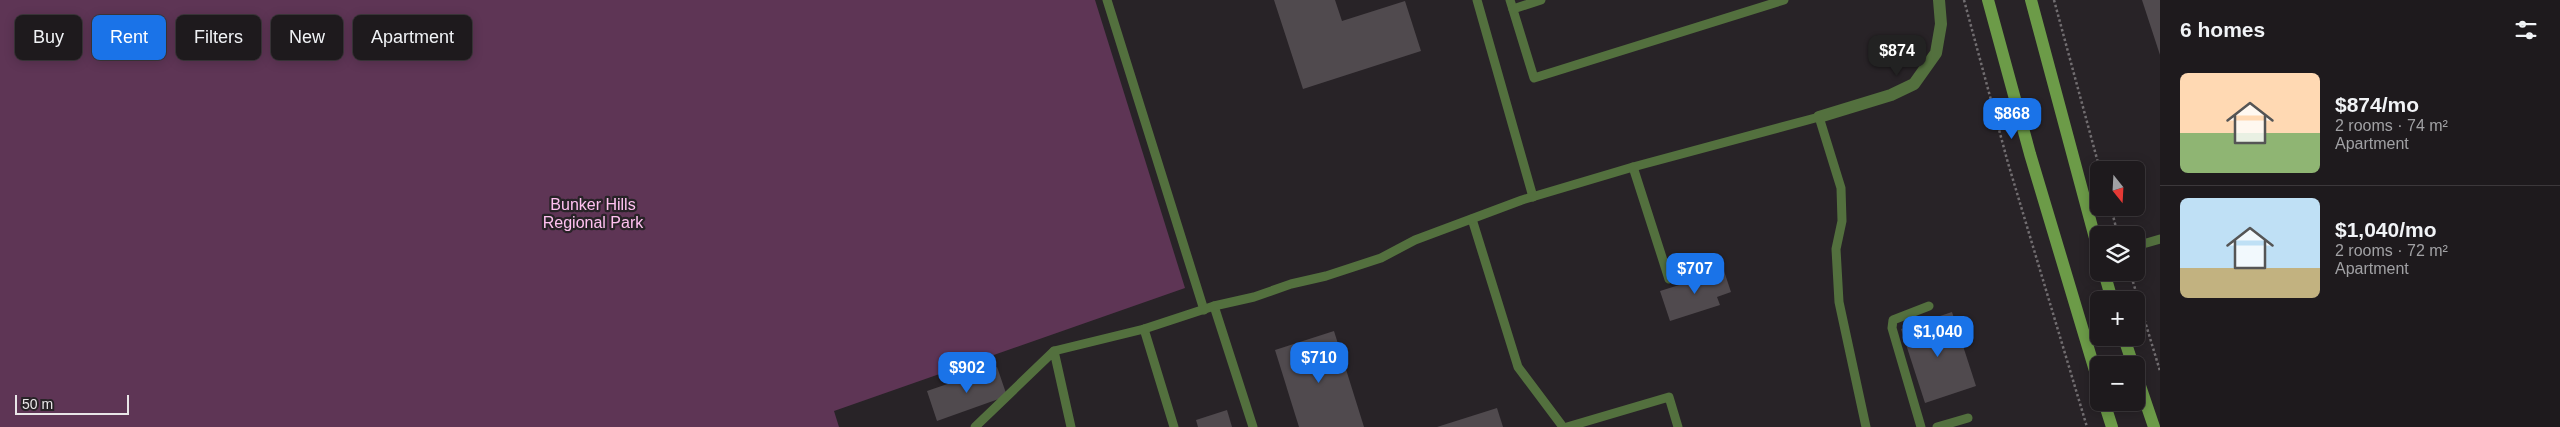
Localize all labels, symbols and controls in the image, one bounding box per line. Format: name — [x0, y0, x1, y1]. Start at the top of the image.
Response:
chip: Buy — [15, 15, 82, 60]
chip: Rent — [92, 15, 166, 60]
chip: Filters — [176, 15, 261, 60]
chip: New — [271, 15, 343, 60]
chip: Apartment — [353, 15, 472, 60]
icon: filters — [2512, 16, 2540, 44]
text: 6 homes — [2180, 18, 2265, 41]
pin: $874 — [1867, 34, 1927, 77]
text: $874 — [1879, 42, 1915, 59]
icon: home — [2220, 93, 2280, 153]
text: $874/mo — [2335, 93, 2419, 116]
pin: $868 — [1982, 98, 2042, 140]
text: $868 — [1994, 105, 2030, 122]
text: 2 rooms · 74 m² — [2335, 117, 2448, 134]
text: Apartment — [2335, 135, 2409, 152]
north arrow — [2090, 161, 2145, 216]
map controls — [2090, 161, 2145, 411]
park label: Bunker Hills Regional Park — [543, 196, 644, 231]
icon: home — [2220, 218, 2280, 278]
text: $1,040/mo — [2335, 218, 2437, 241]
button: layers — [2090, 226, 2145, 281]
text: 2 rooms · 72 m² — [2335, 242, 2448, 259]
pin: $707 — [1665, 252, 1725, 295]
text: $707 — [1677, 260, 1713, 277]
text: Apartment — [2335, 260, 2409, 277]
button: + — [2090, 291, 2145, 346]
pin: $1,040 — [1897, 316, 1979, 358]
text: $1,040 — [1914, 323, 1962, 340]
pin: $710 — [1289, 342, 1349, 384]
text: $710 — [1301, 349, 1337, 366]
pin: $902 — [937, 352, 997, 394]
button: − — [2090, 356, 2145, 411]
text: $902 — [949, 359, 985, 376]
scale bar — [15, 392, 129, 415]
text: 50 m — [22, 396, 53, 412]

